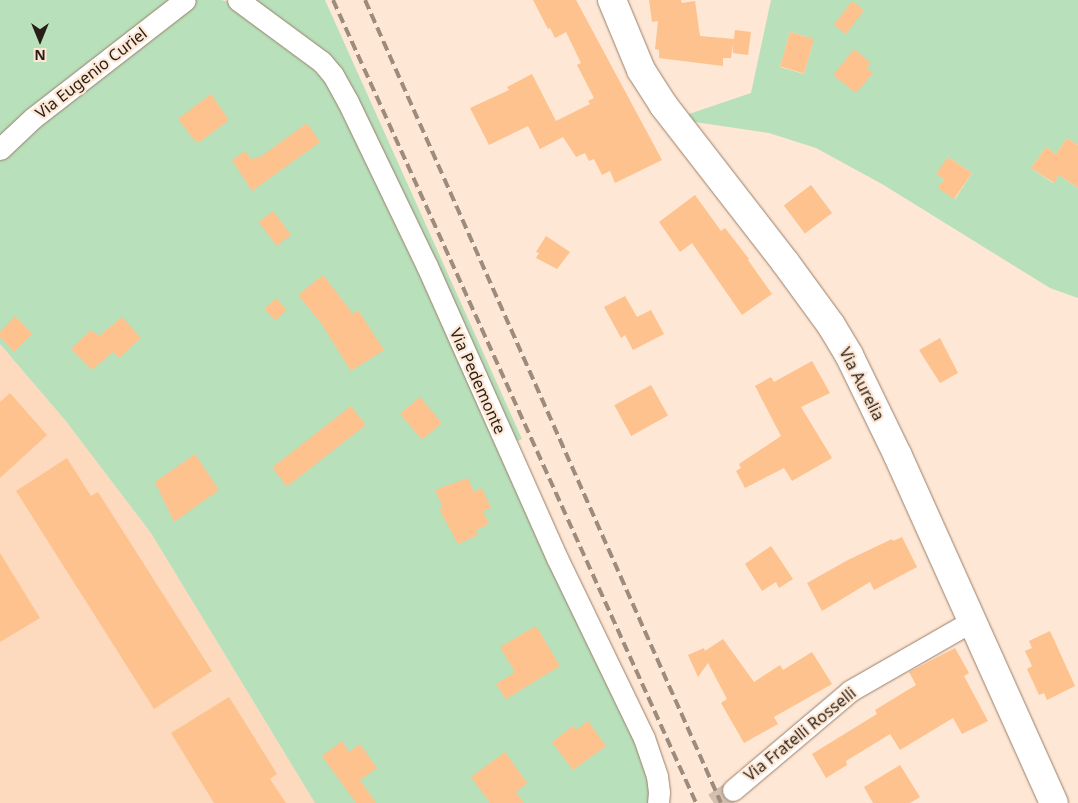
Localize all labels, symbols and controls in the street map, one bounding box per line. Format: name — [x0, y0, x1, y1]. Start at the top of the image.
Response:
north arrow — [15, 15, 65, 65]
street label: Via Eugenio Curiel — [31, 23, 151, 123]
text: N — [34, 46, 46, 65]
street label: Via Pedemonte — [446, 325, 510, 437]
street label: Via Aurelia — [835, 344, 889, 424]
street label: Via Fratelli Rosselli — [740, 683, 860, 785]

